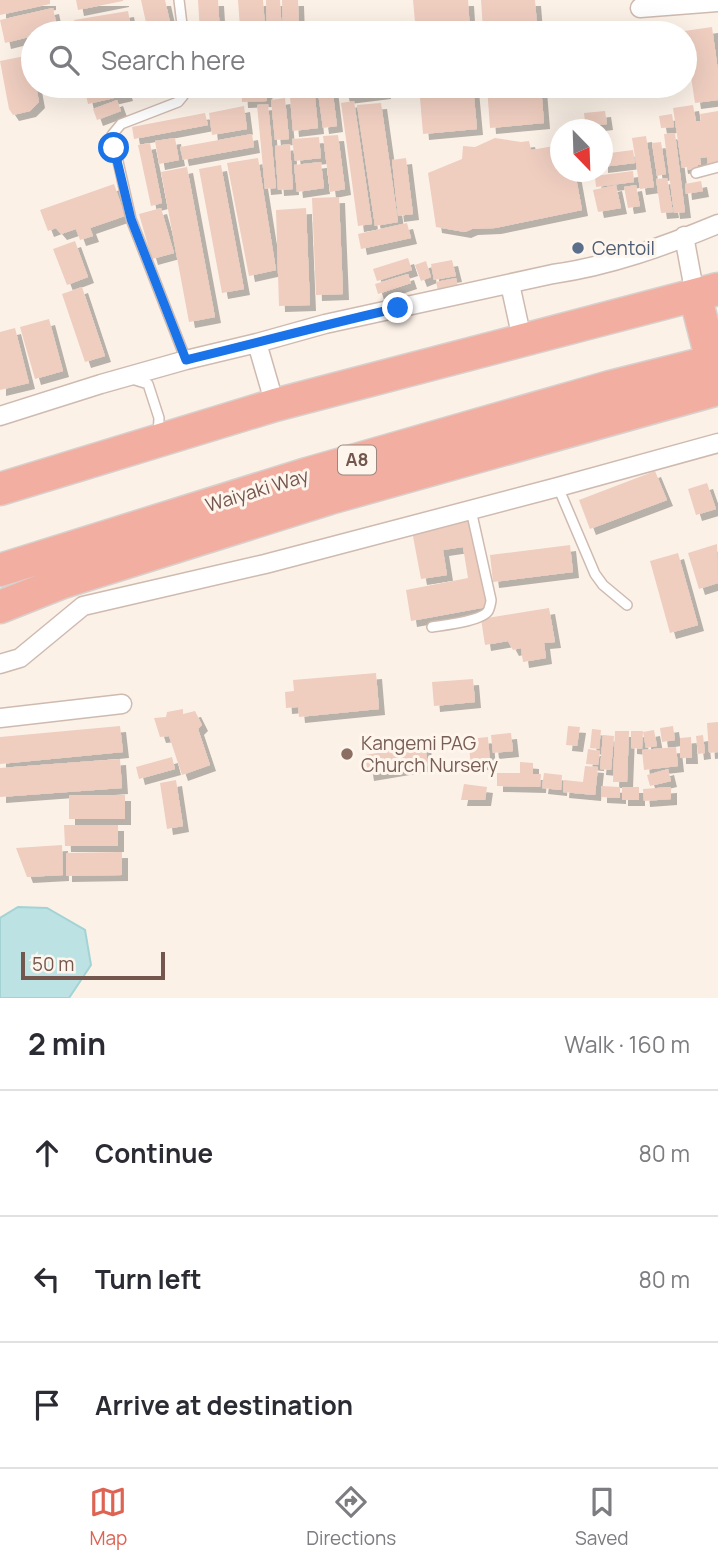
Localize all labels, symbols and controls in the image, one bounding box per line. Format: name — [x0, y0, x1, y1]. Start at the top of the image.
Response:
search box — [21, 21, 697, 98]
icon: search — [45, 41, 83, 79]
text: Search here — [101, 42, 246, 78]
north arrow — [550, 119, 613, 182]
route start — [98, 132, 129, 163]
place label: Centoil — [592, 235, 655, 261]
marker: Centoil — [570, 240, 586, 256]
route end — [382, 292, 413, 323]
road number: A8 — [338, 446, 376, 474]
street label: Waiyaki Way — [202, 462, 312, 518]
place label: Kangemi PAG Church Nursery — [361, 730, 498, 778]
marker: Kangemi PAG Church Nursery — [339, 746, 355, 762]
scale bar — [21, 949, 164, 981]
text: 50 m — [32, 951, 74, 977]
text: 2 min — [28, 1023, 106, 1064]
text: Walk · 160 m — [564, 1028, 690, 1060]
icon: ahead — [28, 1134, 66, 1172]
text: Continue — [95, 1135, 213, 1171]
text: 80 m — [639, 1137, 690, 1169]
icon: left — [28, 1260, 66, 1298]
text: Turn left — [95, 1261, 202, 1297]
text: 80 m — [639, 1263, 690, 1295]
icon: arrive — [28, 1386, 66, 1424]
text: Arrive at destination — [95, 1387, 353, 1423]
tab: Map — [89, 1483, 127, 1551]
tab: Directions — [306, 1483, 396, 1551]
tab: Saved — [575, 1483, 629, 1551]

